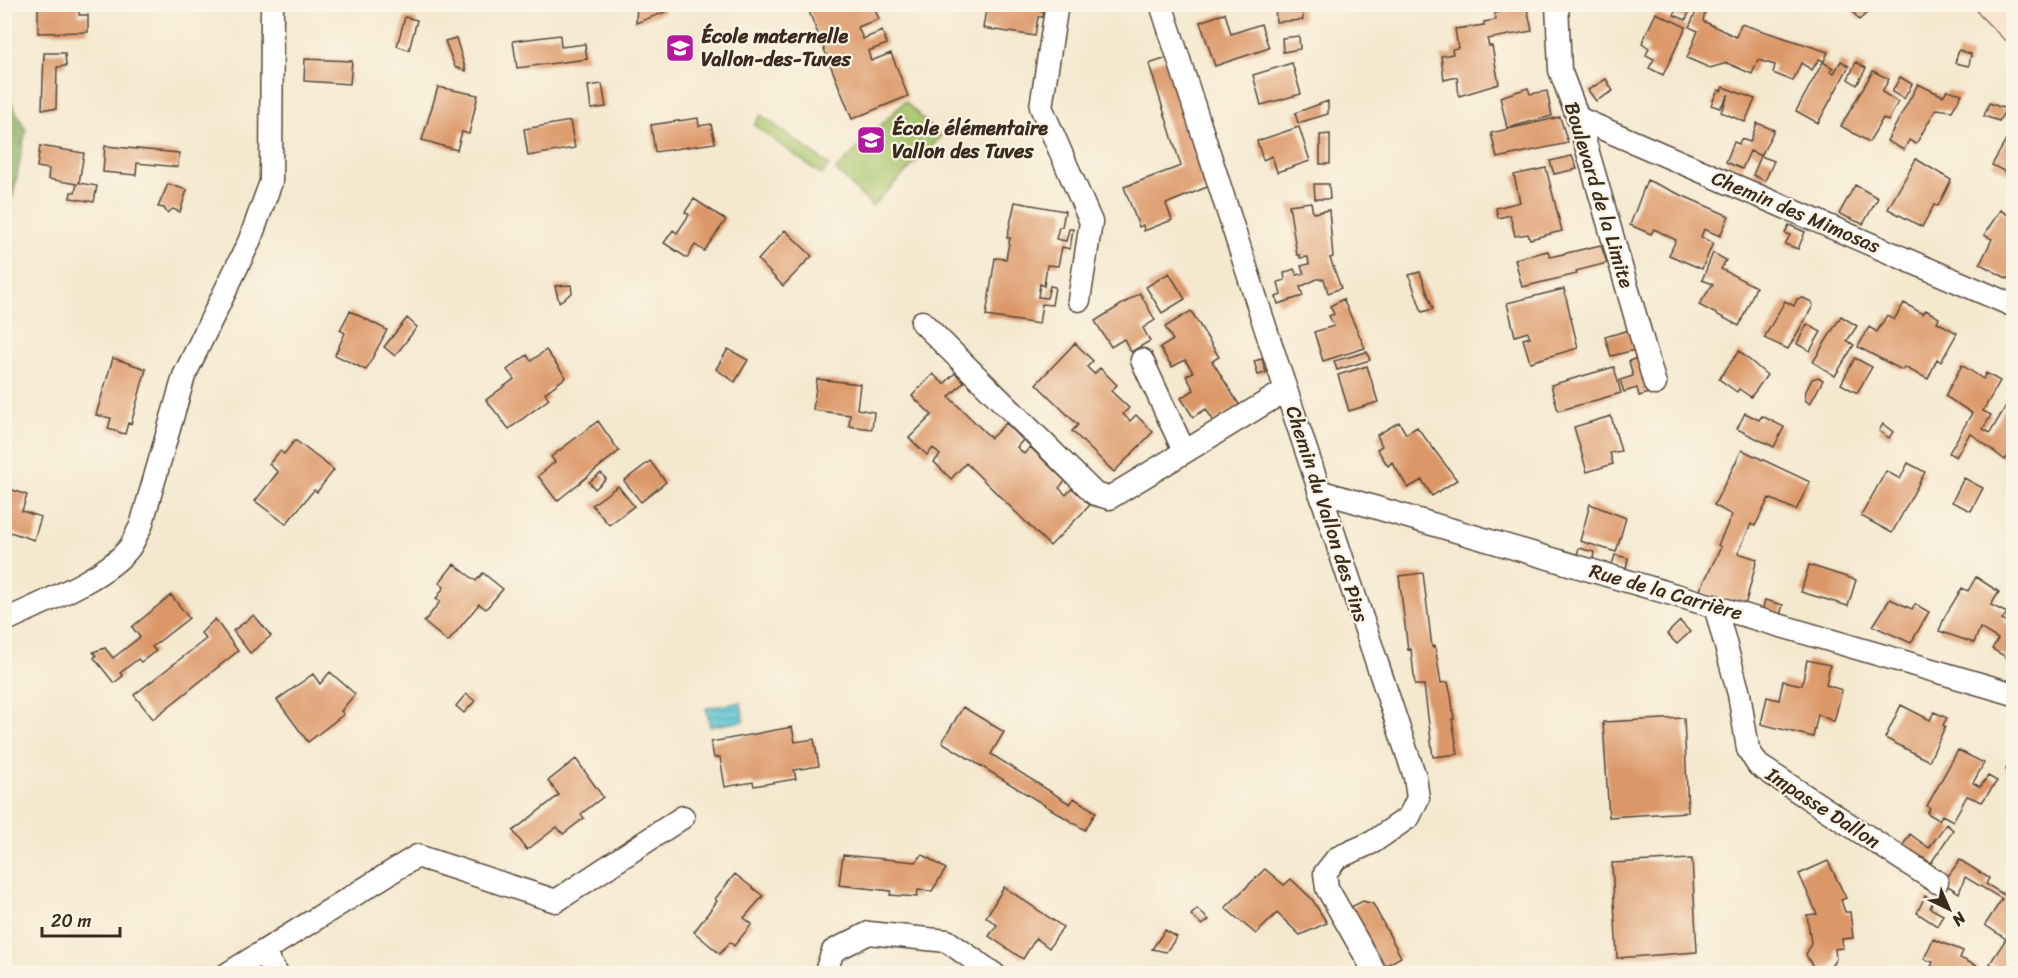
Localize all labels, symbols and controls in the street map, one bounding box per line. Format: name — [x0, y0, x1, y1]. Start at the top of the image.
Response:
place label: École maternelle Vallon-des-Tuves — [701, 19, 851, 77]
school or university icon: École maternelle Vallon-des-Tuves — [664, 32, 696, 64]
street label: Boulevard de la Limite — [1554, 98, 1644, 293]
place label: École élémentaire Vallon des Tuves — [892, 111, 1048, 169]
school or university icon: École élémentaire Vallon des Tuves — [855, 124, 887, 156]
street label: Chemin des Mimosas — [1706, 161, 1887, 264]
street label: Chemin du Vallon des Pins — [1275, 401, 1379, 628]
street label: Rue de la Carrière — [1585, 553, 1747, 631]
street label: Impasse Dallon — [1758, 757, 1888, 858]
north arrow — [1919, 879, 1979, 939]
scale bar — [42, 900, 120, 938]
text: N — [1944, 904, 1974, 934]
text: 20 m — [51, 905, 91, 937]

